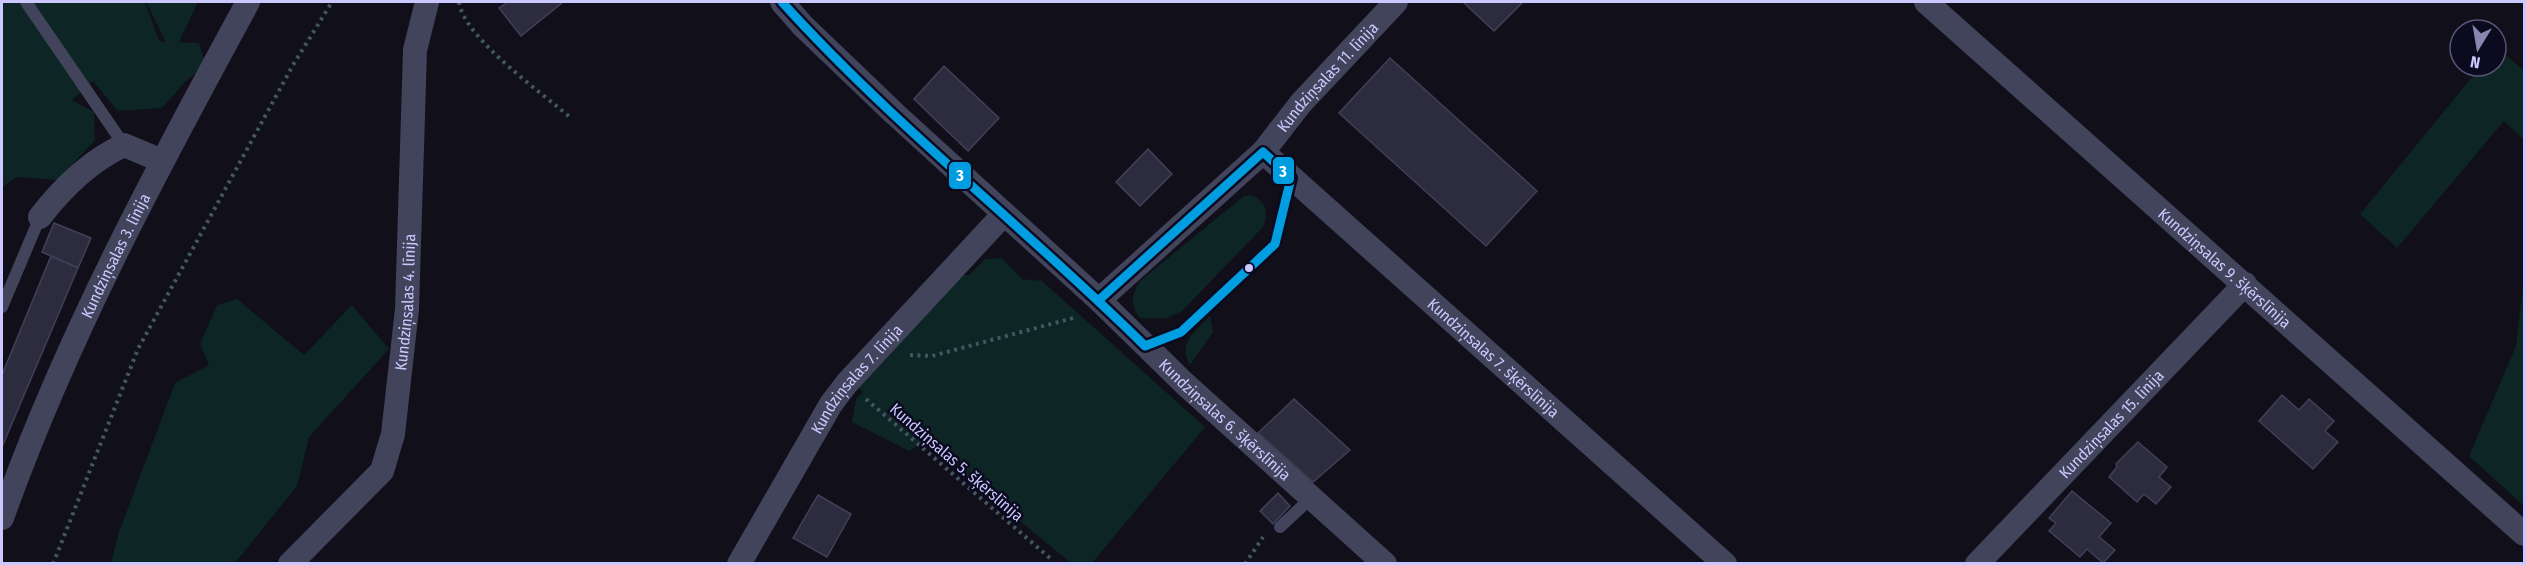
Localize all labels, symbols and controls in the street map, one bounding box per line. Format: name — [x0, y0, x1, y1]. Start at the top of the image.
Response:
street label: Kundziņsalas 11. līnija — [1273, 18, 1382, 136]
north arrow — [2448, 18, 2508, 78]
text: N — [2469, 52, 2482, 72]
line badge: 3 — [1272, 156, 1295, 185]
line badge: 3 — [948, 161, 972, 190]
text: 3 — [1278, 162, 1287, 181]
text: 3 — [955, 166, 964, 185]
street label: Kundziņsalas 3. līnija — [77, 190, 154, 321]
street label: Kundziņsalas 9. šķērslīnija — [2154, 204, 2295, 332]
street label: Kundziņsalas 4. līnija — [391, 233, 419, 371]
unlabelled marker — [1243, 262, 1255, 274]
street label: Kundziņsalas 7. šķērslīnija — [1424, 294, 1563, 422]
street label: Kundziņsalas 7. līnija — [807, 320, 907, 437]
street label: Kundziņsalas 6. šķērslīnija — [1155, 355, 1295, 485]
street label: Kundziņsalas 15. līnija — [2055, 366, 2168, 482]
street label: Kundziņsalas 5. šķērslīnija — [885, 399, 1027, 526]

